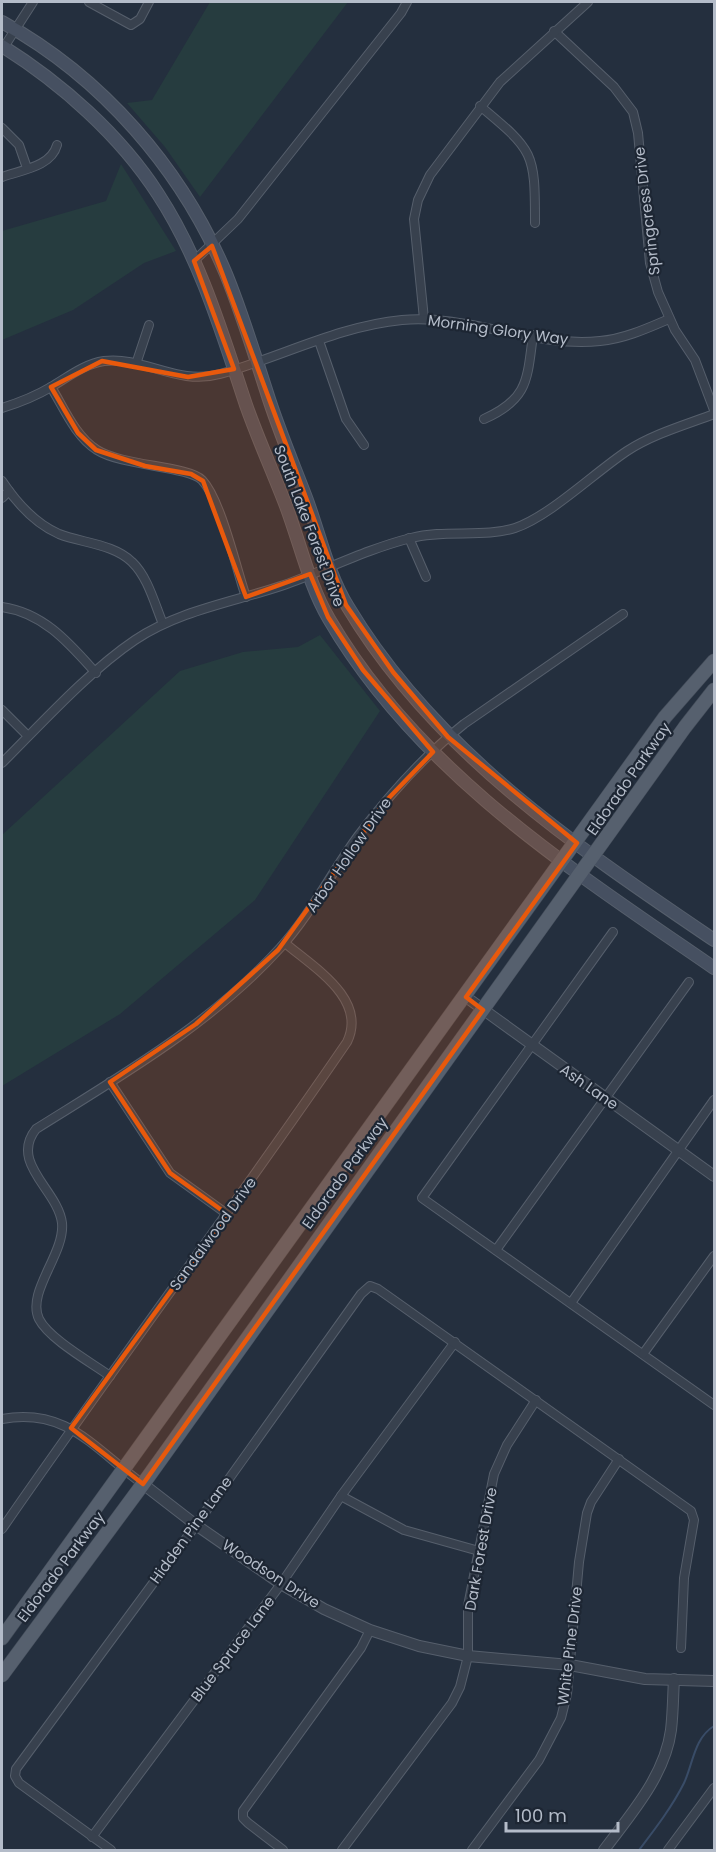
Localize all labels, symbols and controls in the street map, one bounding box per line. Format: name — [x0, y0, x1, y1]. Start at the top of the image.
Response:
street label: Springcress Drive — [628, 146, 665, 276]
street label: Morning Glory Way — [427, 309, 570, 350]
street label: South Lake Forest Drive — [269, 442, 350, 610]
street label: Eldorado Parkway — [582, 718, 676, 839]
street label: Arbor Hollow Drive — [301, 793, 396, 916]
street label: Ash Lane — [556, 1059, 623, 1114]
street label: Eldorado Parkway — [297, 1112, 393, 1233]
street label: Sandalwood Drive — [164, 1173, 261, 1295]
street label: Hidden Pine Lane — [144, 1472, 237, 1588]
street label: Dark Forest Drive — [459, 1486, 502, 1612]
street label: Eldorado Parkway — [12, 1507, 110, 1626]
street label: Woodson Drive — [218, 1534, 324, 1613]
street label: White Pine Drive — [552, 1585, 587, 1707]
street label: Blue Spruce Lane — [186, 1591, 279, 1706]
scale bar — [506, 1795, 618, 1833]
text: 100 m — [515, 1803, 567, 1828]

